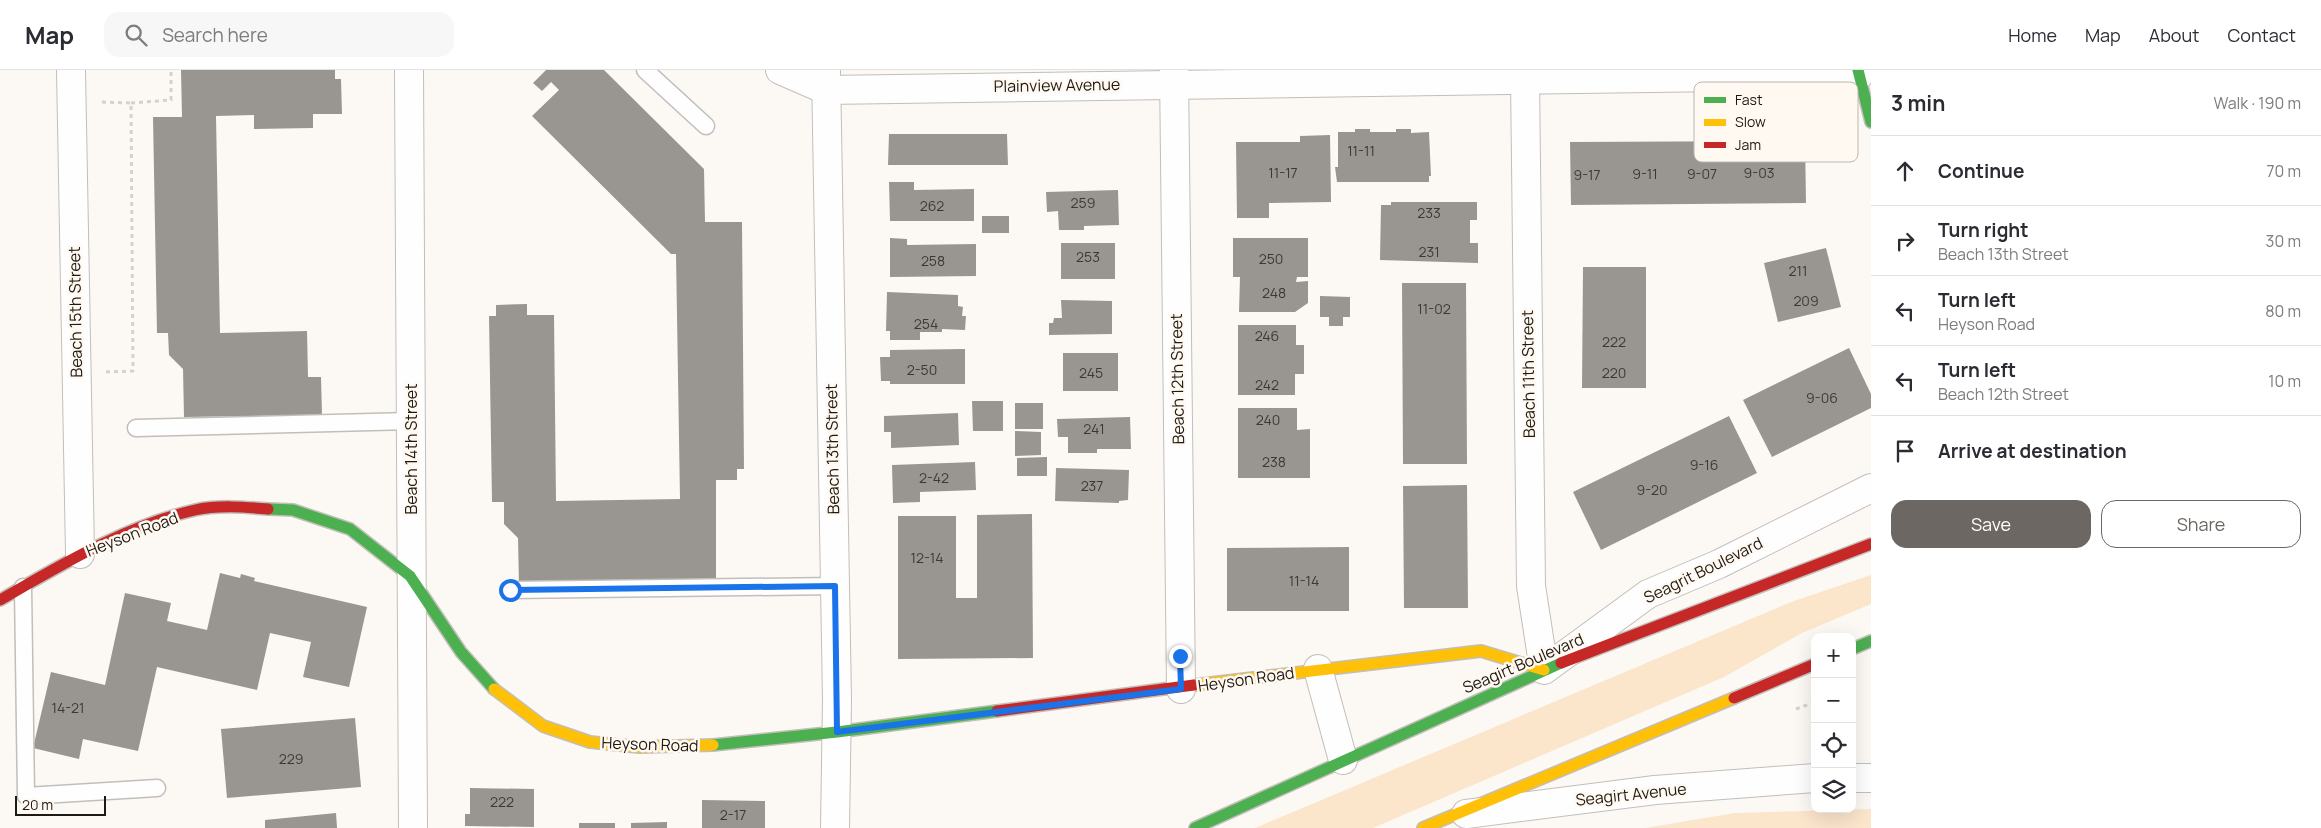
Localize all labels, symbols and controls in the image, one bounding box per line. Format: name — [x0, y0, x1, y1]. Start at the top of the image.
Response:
search box — [104, 12, 454, 57]
text: Map — [25, 18, 74, 51]
icon: search — [122, 21, 150, 49]
text: Search here — [162, 22, 268, 48]
text: Home — [2008, 23, 2057, 47]
text: Map — [2085, 23, 2121, 47]
text: About — [2149, 23, 2199, 47]
text: Contact — [2227, 23, 2296, 47]
street label: Plainview Avenue — [993, 73, 1121, 97]
legend — [1694, 82, 1858, 162]
text: 3 min — [1891, 89, 1945, 117]
text: Fast — [1735, 90, 1763, 109]
text: Walk · 190 m — [2213, 92, 2301, 114]
text: Slow — [1735, 112, 1766, 131]
text: Jam — [1735, 135, 1761, 154]
house number: 11-11 — [1347, 141, 1375, 160]
icon: ahead — [1891, 157, 1919, 185]
text: Continue — [1938, 158, 2024, 184]
text: 70 m — [2266, 160, 2301, 182]
house number: 11-17 — [1268, 163, 1298, 182]
house number: 9-03 — [1744, 163, 1774, 182]
house number: 9-11 — [1632, 164, 1658, 183]
house number: 9-07 — [1687, 164, 1717, 183]
house number: 9-17 — [1573, 165, 1601, 184]
house number: 259 — [1071, 193, 1095, 212]
house number: 262 — [920, 196, 944, 215]
house number: 233 — [1417, 203, 1441, 222]
text: Turn right — [1938, 217, 2028, 243]
icon: right — [1891, 227, 1919, 255]
text: 30 m — [2266, 230, 2301, 252]
house number: 231 — [1418, 242, 1440, 261]
text: Beach 13th Street — [1938, 243, 2069, 265]
street label: Beach 15th Street — [63, 246, 87, 378]
house number: 253 — [1076, 247, 1100, 266]
house number: 250 — [1259, 249, 1283, 268]
house number: 258 — [921, 251, 945, 270]
house number: 211 — [1789, 261, 1807, 280]
house number: 248 — [1262, 283, 1286, 302]
text: Turn left — [1938, 287, 2016, 313]
house number: 209 — [1793, 291, 1819, 310]
icon: left — [1891, 297, 1919, 325]
house number: 11-02 — [1417, 299, 1451, 318]
text: 80 m — [2265, 300, 2301, 322]
street label: Beach 11th Street — [1516, 310, 1540, 438]
street label: Beach 12th Street — [1165, 313, 1189, 445]
text: Heyson Road — [1938, 313, 2035, 335]
house number: 254 — [914, 314, 938, 333]
house number: 246 — [1255, 326, 1279, 345]
house number: 222 — [1602, 332, 1626, 351]
text: Turn left — [1938, 357, 2016, 383]
house number: 2-50 — [907, 360, 937, 379]
house number: 245 — [1079, 363, 1103, 382]
house number: 220 — [1602, 363, 1626, 382]
icon: left — [1891, 367, 1919, 395]
text: 10 m — [2268, 370, 2301, 392]
house number: 242 — [1255, 375, 1279, 394]
street label: Beach 14th Street — [400, 383, 422, 515]
street label: Beach 13th Street — [820, 383, 844, 515]
text: Beach 12th Street — [1938, 383, 2069, 405]
house number: 9-06 — [1806, 388, 1838, 407]
house number: 240 — [1256, 410, 1280, 429]
house number: 241 — [1083, 419, 1105, 438]
icon: arrive — [1891, 437, 1919, 465]
text: Arrive at destination — [1938, 438, 2127, 464]
house number: 238 — [1262, 452, 1286, 471]
house number: 9-16 — [1690, 455, 1718, 474]
house number: 2-42 — [919, 468, 949, 487]
house number: 237 — [1081, 476, 1103, 495]
house number: 9-20 — [1636, 480, 1668, 499]
button: Save — [1891, 500, 2091, 548]
button: Share — [2101, 500, 2301, 548]
street label: Heyson Road — [83, 506, 181, 562]
street label: Seagrit Boulevard — [1640, 532, 1766, 608]
house number: 12-14 — [910, 548, 944, 567]
house number: 11-14 — [1289, 571, 1319, 590]
route start — [499, 579, 522, 602]
street label: Seagirt Boulevard — [1459, 628, 1587, 698]
map controls — [1811, 633, 1856, 813]
button: + — [1811, 633, 1856, 678]
route end — [1169, 645, 1192, 668]
street label: Heyson Road — [1196, 661, 1296, 697]
button: − — [1811, 678, 1856, 723]
house number: 14-21 — [51, 698, 85, 717]
button: locate — [1811, 723, 1856, 768]
street label: Heyson Road — [601, 731, 699, 757]
house number: 229 — [279, 749, 303, 768]
button: layers — [1811, 768, 1856, 813]
street label: Seagirt Avenue — [1574, 777, 1688, 811]
house number: 222 — [490, 792, 514, 811]
scale bar — [15, 793, 106, 816]
text: 20 m — [22, 795, 53, 814]
house number: 2-17 — [720, 805, 746, 824]

